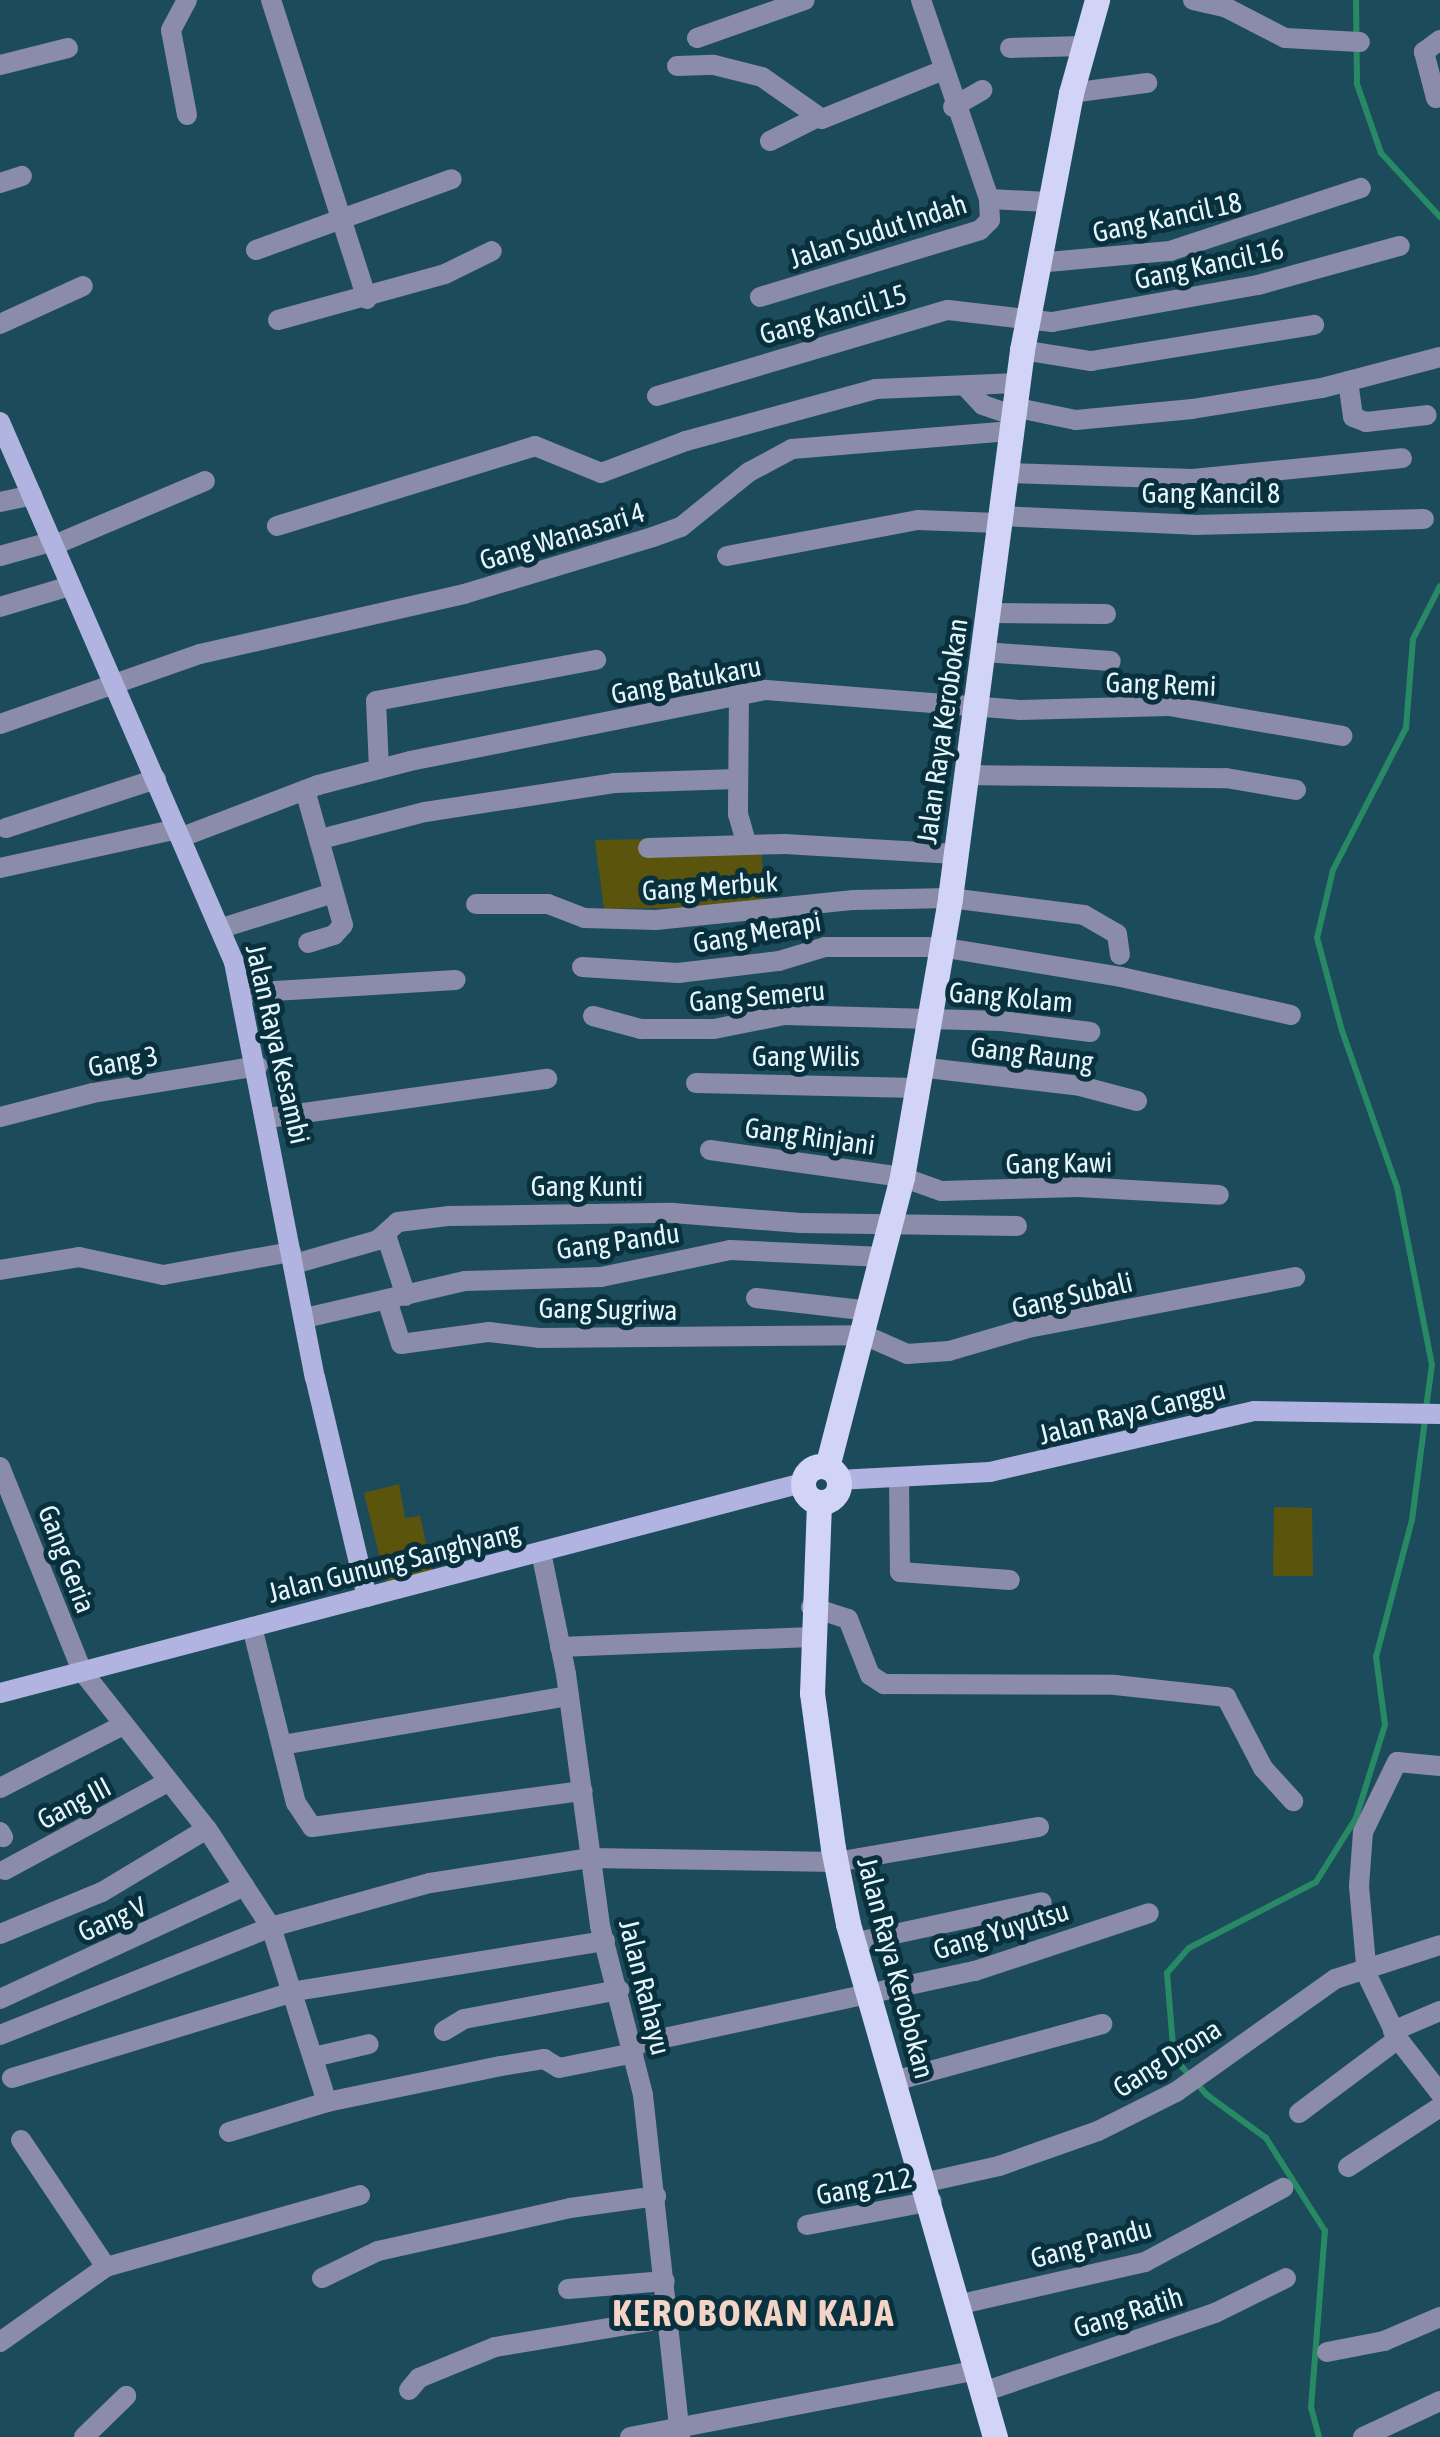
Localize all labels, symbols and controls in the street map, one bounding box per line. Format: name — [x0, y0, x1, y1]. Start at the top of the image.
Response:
street label: Gang Kancil 18 — [1089, 185, 1245, 249]
street label: Jalan Sudut Indah — [785, 187, 971, 275]
street label: Gang Kancil 16 — [1131, 232, 1287, 296]
street label: Gang Kancil 15 — [756, 277, 910, 351]
street label: Gang Kancil 8 — [1142, 476, 1280, 510]
street label: Gang Wanasari 4 — [475, 495, 649, 577]
street label: Jalan Raya Kerobokan — [910, 616, 974, 846]
street label: Gang Batukaru — [608, 649, 764, 711]
street label: Gang Remi — [1105, 665, 1217, 703]
street label: Gang Merbuk — [641, 864, 779, 908]
street label: Gang Merapi — [690, 904, 824, 960]
street label: Jalan Raya Kesambi — [239, 941, 317, 1147]
street label: Gang Semeru — [688, 973, 826, 1019]
street label: Gang Kolam — [948, 975, 1074, 1019]
street label: Gang Raung — [969, 1030, 1095, 1078]
street label: Gang 3 — [85, 1038, 161, 1084]
street label: Gang Wilis — [752, 1039, 860, 1073]
street label: Gang Rinjani — [743, 1110, 877, 1162]
street label: Gang Kawi — [1005, 1145, 1113, 1181]
street label: Gang Kunti — [531, 1169, 643, 1203]
street label: Gang Pandu — [554, 1216, 682, 1266]
street label: Gang Subali — [1008, 1265, 1136, 1325]
street label: Gang Sugriwa — [538, 1291, 678, 1327]
street label: Jalan Raya Canggu — [1035, 1373, 1229, 1451]
street label: Gang Geria — [31, 1500, 103, 1618]
street label: Jalan Gunung Sanghyang — [264, 1514, 524, 1610]
street label: Gang III — [31, 1770, 117, 1836]
street label: Jalan Raya Kerobokan — [850, 1854, 942, 2082]
street label: Gang V — [73, 1889, 151, 1949]
street label: Gang Yuyutsu — [929, 1893, 1073, 1967]
street label: Jalan Rahayu — [612, 1916, 678, 2058]
street label: Gang Drona — [1107, 2012, 1227, 2104]
street label: Gang 212 — [813, 2160, 915, 2212]
street label: Gang Pandu — [1027, 2211, 1155, 2275]
street label: Gang Ratih — [1069, 2279, 1187, 2345]
district label: KEROBOKAN KAJA — [612, 2290, 896, 2336]

